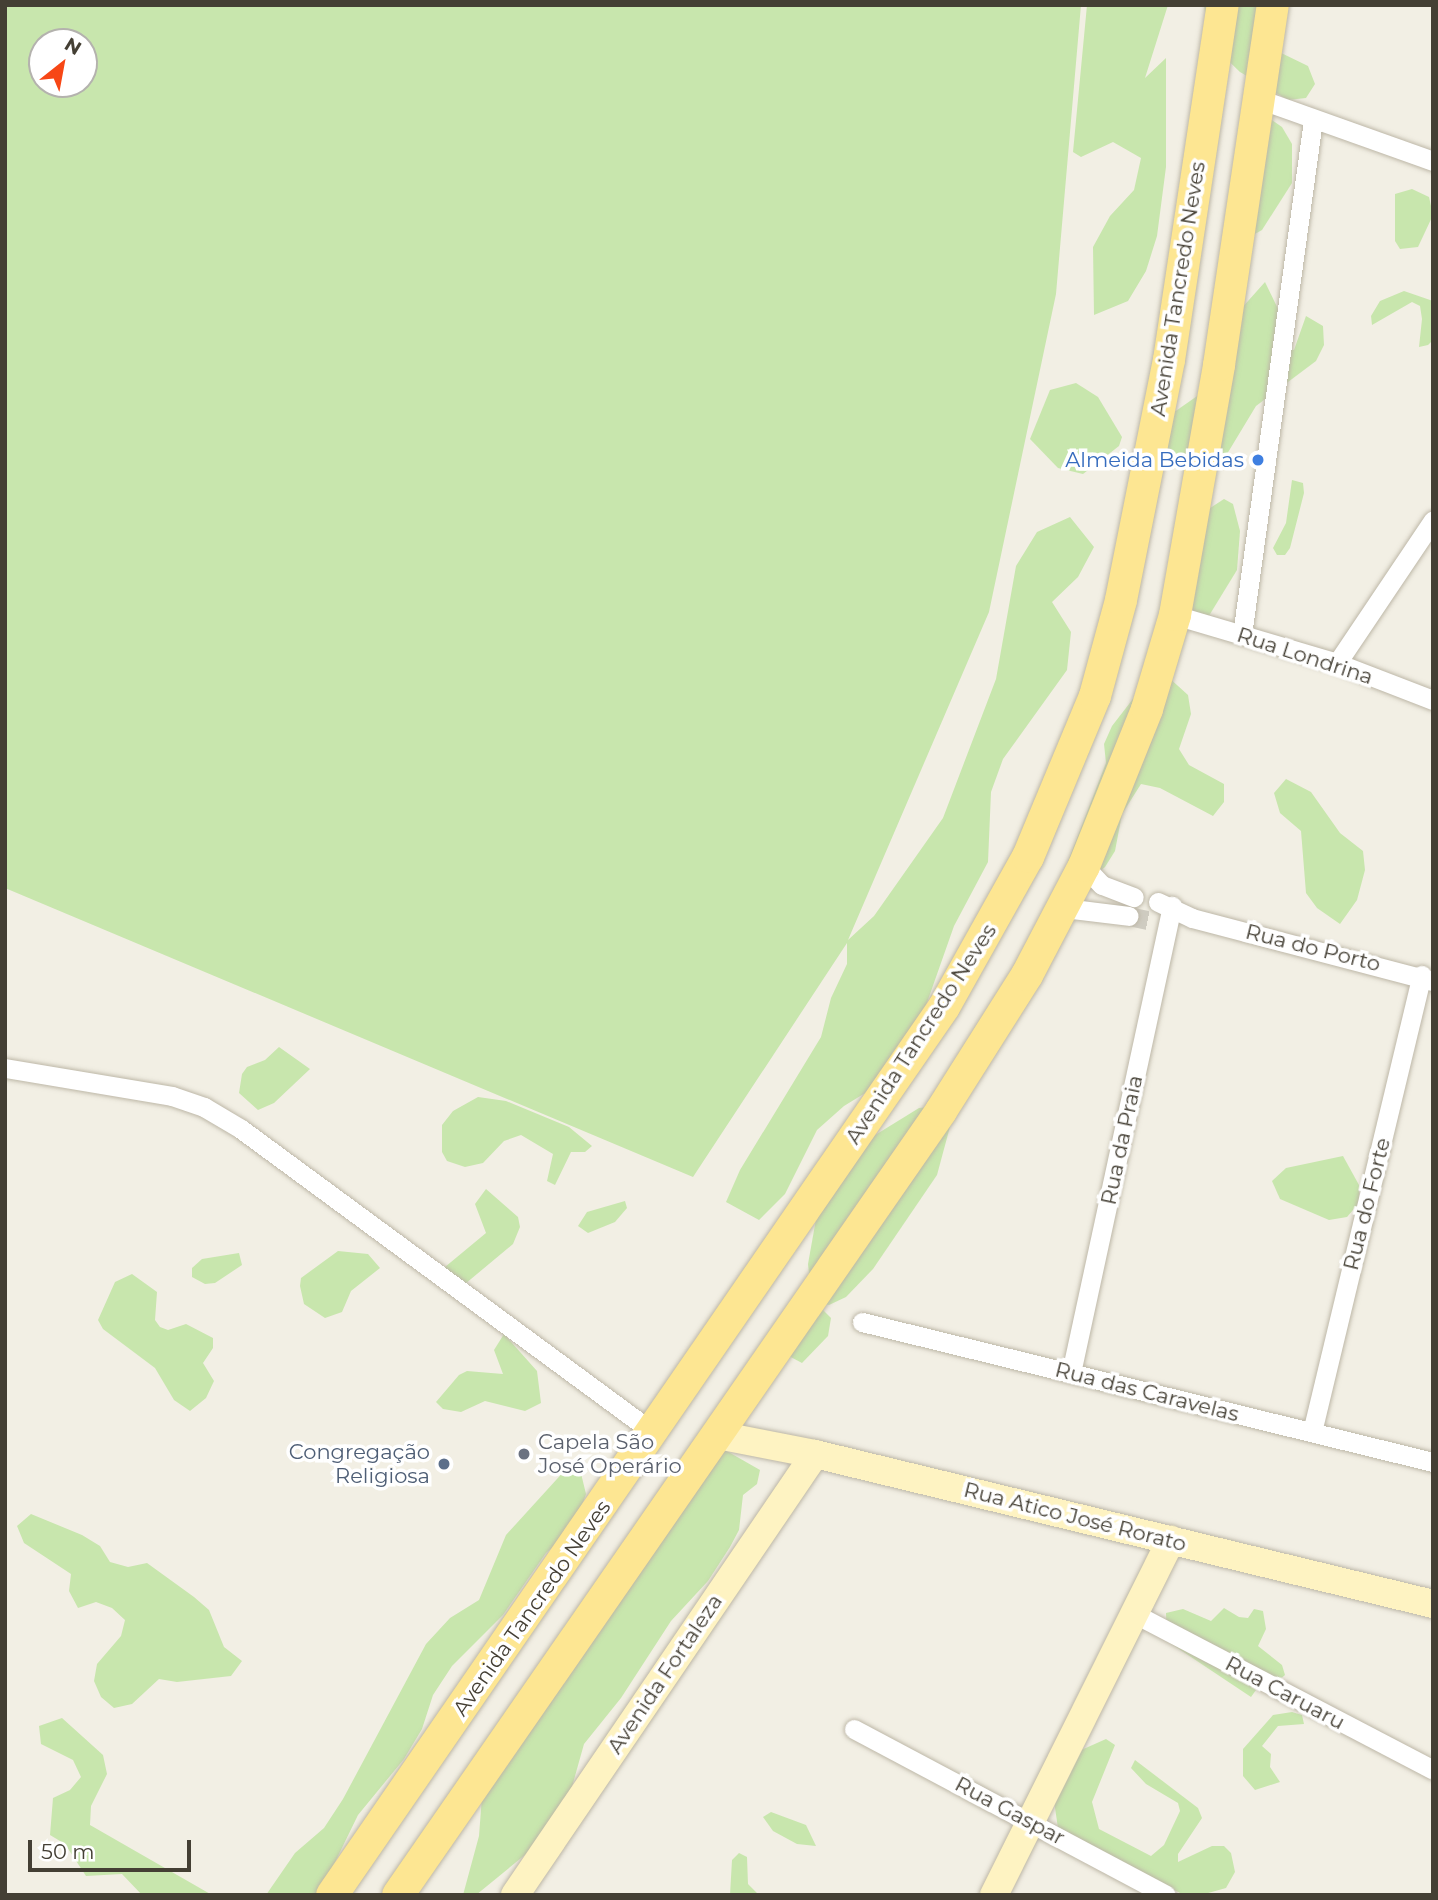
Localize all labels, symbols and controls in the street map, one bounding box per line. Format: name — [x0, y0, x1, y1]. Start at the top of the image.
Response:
north arrow — [28, 28, 98, 98]
text: N — [61, 32, 86, 60]
street label: Avenida Tancredo Neves — [1145, 160, 1211, 418]
place label: Almeida Bebidas — [1065, 447, 1244, 473]
marker: Almeida Bebidas — [1250, 452, 1266, 468]
street label: Rua Londrina — [1234, 622, 1376, 690]
street label: Avenida Tancredo Neves — [840, 919, 1002, 1149]
street label: Rua do Porto — [1243, 919, 1383, 977]
street label: Rua da Praia — [1096, 1073, 1148, 1207]
street label: Rua do Forte — [1338, 1135, 1396, 1273]
street label: Rua das Caravelas — [1053, 1357, 1241, 1427]
place label: Capela São José Operário — [538, 1429, 682, 1479]
place label: Congregação Religiosa — [289, 1439, 430, 1489]
marker: Capela São José Operário — [516, 1446, 532, 1462]
marker: Congregação Religiosa — [436, 1456, 452, 1472]
street label: Rua Atico José Rorato — [961, 1477, 1189, 1557]
street label: Avenida Tancredo Neves — [448, 1495, 616, 1721]
street label: Avenida Fortaleza — [602, 1589, 728, 1759]
street label: Rua Caruaru — [1221, 1651, 1349, 1735]
street label: Rua Gaspar — [951, 1771, 1069, 1851]
scale bar — [32, 1826, 194, 1870]
text: 50 m — [41, 1839, 95, 1864]

